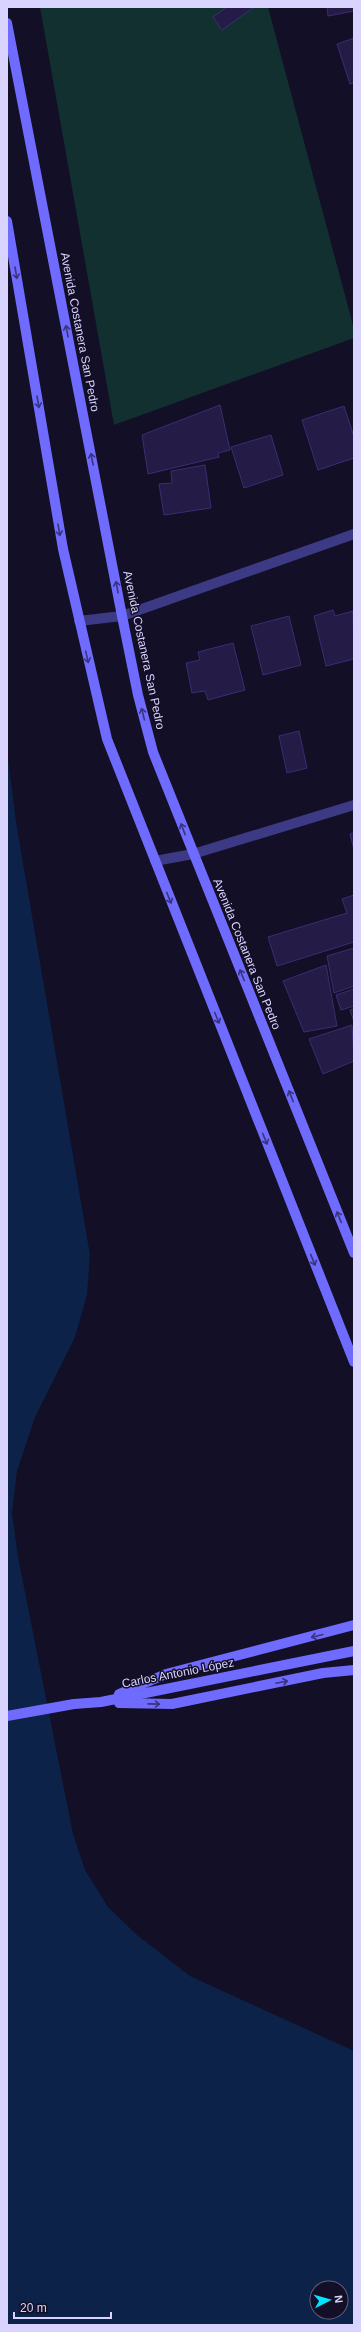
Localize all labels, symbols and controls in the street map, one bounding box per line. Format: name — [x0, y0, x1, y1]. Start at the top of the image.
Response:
street label: Avenida Costanera San Pedro — [58, 251, 102, 413]
one-way arrow — [12, 267, 20, 280]
one-way arrow — [63, 325, 71, 338]
one-way arrow — [34, 395, 42, 408]
one-way arrow — [88, 453, 96, 466]
one-way arrow — [56, 523, 64, 536]
street label: Avenida Costanera San Pedro — [120, 569, 168, 731]
one-way arrow — [113, 581, 121, 594]
one-way arrow — [84, 650, 92, 663]
one-way arrow — [139, 708, 146, 721]
one-way arrow — [179, 823, 187, 835]
street label: Avenida Costanera San Pedro — [210, 876, 284, 1032]
one-way arrow — [166, 891, 173, 903]
one-way arrow — [238, 970, 245, 982]
one-way arrow — [214, 1012, 222, 1024]
one-way arrow — [286, 1090, 294, 1102]
one-way arrow — [262, 1133, 270, 1145]
one-way arrow — [335, 1211, 343, 1223]
one-way arrow — [310, 1253, 318, 1265]
one-way arrow — [310, 1632, 323, 1640]
street label: Carlos Antonio López — [121, 1655, 235, 1691]
one-way arrow — [275, 1677, 288, 1685]
one-way arrow — [147, 1700, 160, 1707]
north arrow — [309, 2280, 349, 2320]
scale bar — [14, 2294, 111, 2320]
text: N — [333, 2294, 345, 2304]
text: 20 m — [20, 2301, 47, 2315]

